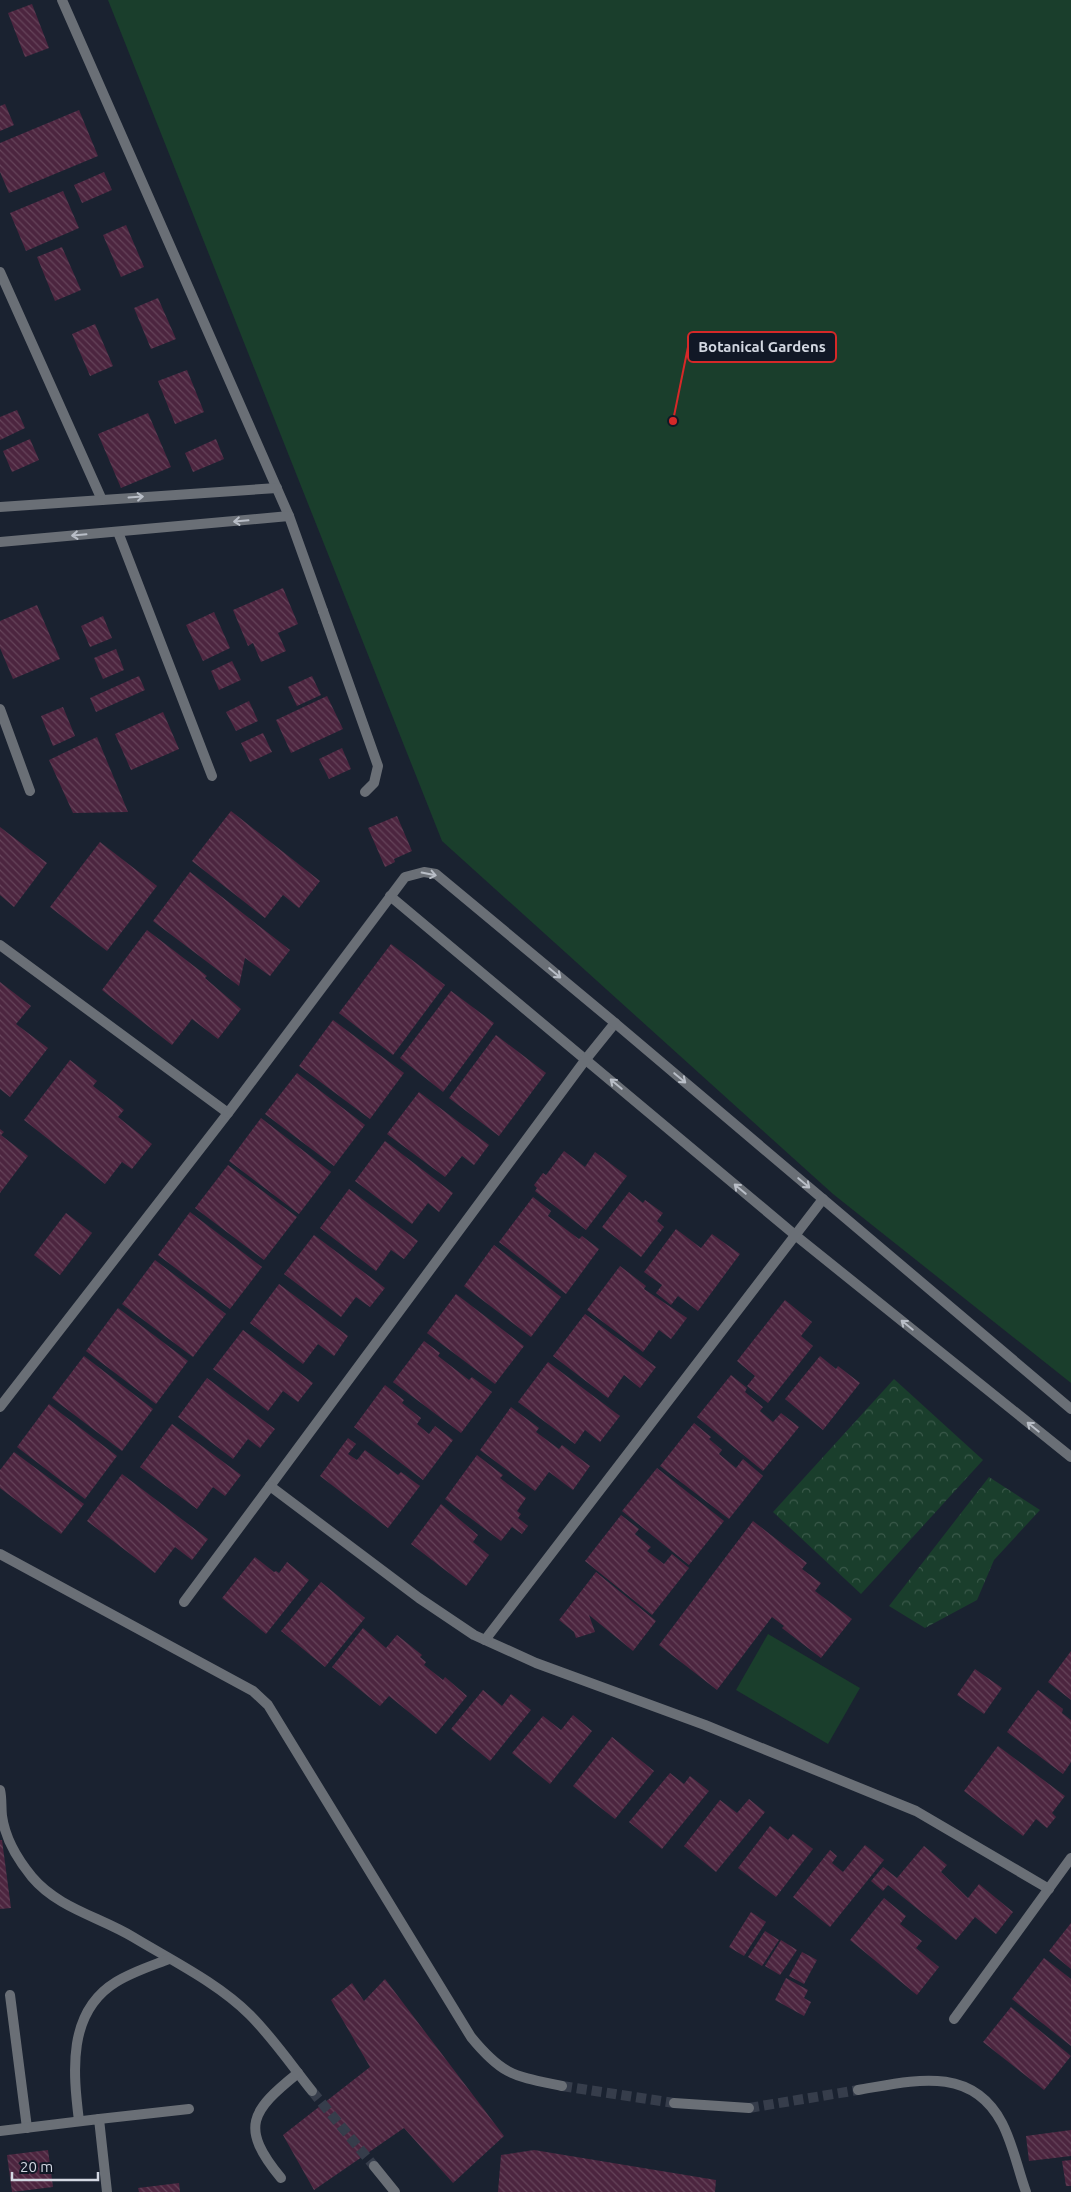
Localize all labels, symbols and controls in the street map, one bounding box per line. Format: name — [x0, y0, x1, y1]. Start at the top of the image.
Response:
callout: Botanical Gardens — [688, 332, 836, 362]
text: Botanical Gardens — [698, 338, 826, 355]
one-way arrow — [128, 493, 144, 502]
one-way arrow — [233, 516, 249, 526]
one-way arrow — [71, 530, 87, 540]
one-way arrow — [420, 869, 436, 879]
one-way arrow — [549, 968, 562, 979]
one-way arrow — [673, 1072, 686, 1083]
one-way arrow — [609, 1079, 622, 1090]
one-way arrow — [797, 1177, 810, 1189]
one-way arrow — [734, 1183, 747, 1194]
one-way arrow — [900, 1319, 913, 1330]
one-way arrow — [1027, 1421, 1040, 1432]
scale bar — [12, 2150, 99, 2182]
text: 20 m — [20, 2158, 53, 2175]

